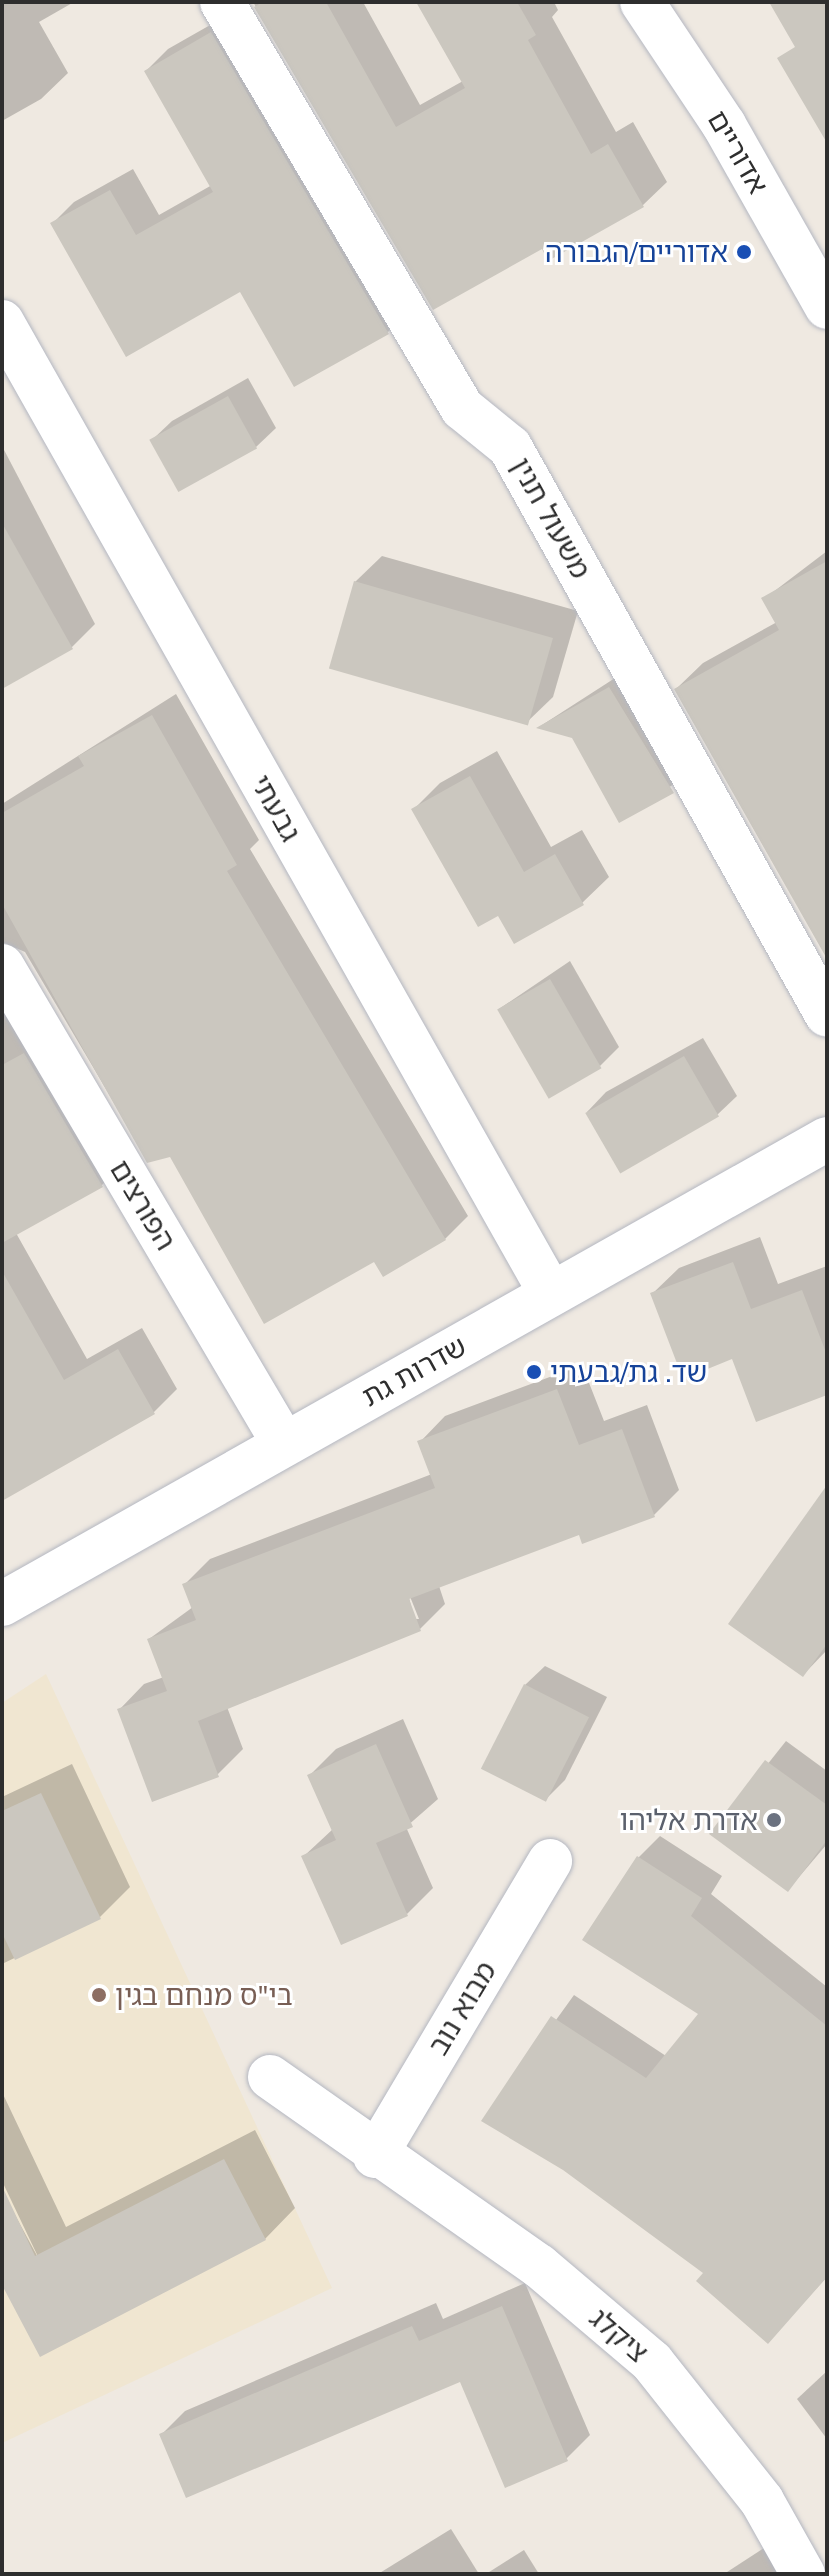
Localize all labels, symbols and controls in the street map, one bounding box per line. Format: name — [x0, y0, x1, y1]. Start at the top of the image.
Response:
street label: אדוריים — [701, 104, 775, 200]
place label: אדוריים/הגבורה — [545, 235, 728, 269]
marker: אדוריים/הגבורה — [735, 243, 753, 261]
street label: משעול תנין — [504, 452, 598, 584]
street label: גבעתי — [244, 769, 308, 847]
street label: הפורצים — [103, 1154, 183, 1256]
street label: שדרות גת — [356, 1329, 472, 1413]
place label: שד. גת/גבעתי — [550, 1355, 707, 1389]
marker: שד. גת/גבעתי — [525, 1363, 543, 1381]
place label: אדרת אליהו — [620, 1803, 758, 1837]
marker: אדרת אליהו — [765, 1811, 783, 1829]
street label: מבוא נוב — [421, 1955, 503, 2061]
place label: בי"ס מנחם בגין — [115, 1978, 293, 2012]
marker: בי"ס מנחם בגין — [90, 1986, 108, 2004]
street label: ציקלג — [583, 2301, 655, 2369]

